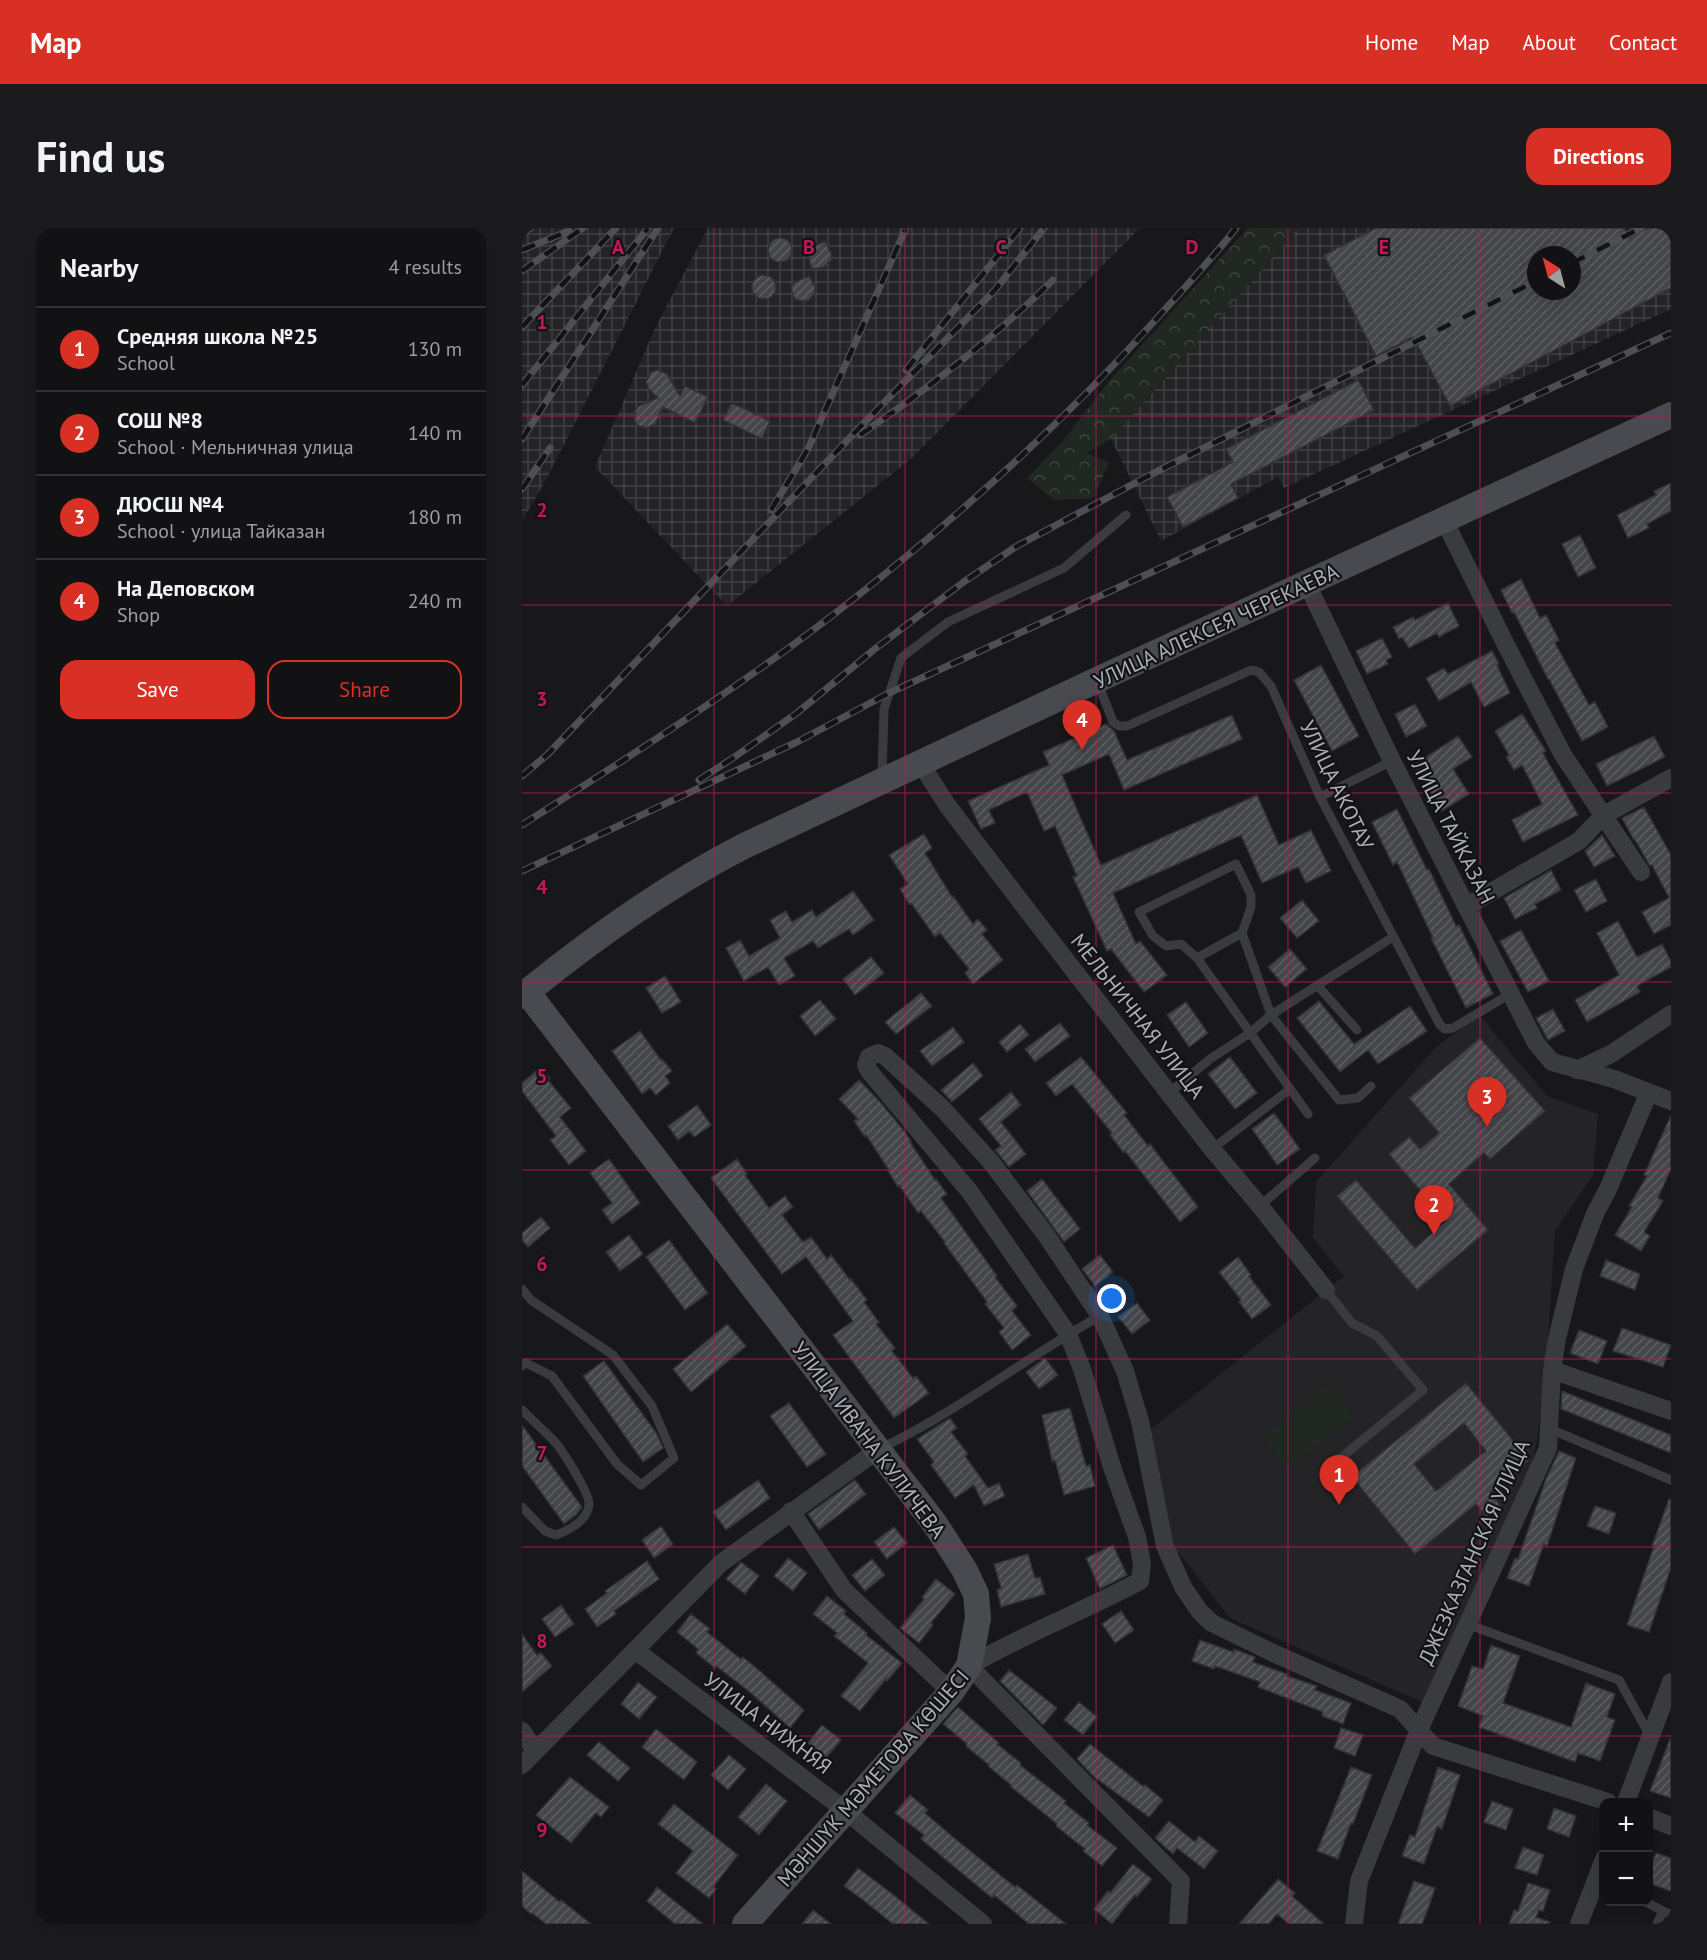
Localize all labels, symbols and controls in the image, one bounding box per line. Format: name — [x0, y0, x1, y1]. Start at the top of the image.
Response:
text: Map — [30, 24, 81, 61]
text: Home — [1365, 29, 1418, 56]
text: Map — [1451, 29, 1490, 56]
text: About — [1523, 29, 1576, 56]
text: Contact — [1609, 29, 1677, 56]
button: Directions — [1526, 128, 1671, 185]
text: Find us — [36, 129, 165, 184]
text: A — [612, 234, 625, 260]
text: B — [803, 234, 815, 260]
text: C — [995, 234, 1007, 260]
text: D — [1186, 234, 1199, 260]
text: E — [1379, 234, 1389, 260]
north arrow — [1527, 246, 1581, 300]
text: Nearby — [60, 251, 138, 284]
text: 4 results — [389, 254, 462, 280]
text: 1 — [536, 309, 548, 335]
text: Средняя школа №25 — [117, 322, 318, 350]
text: 1 — [74, 336, 85, 362]
text: 130 m — [408, 336, 462, 362]
text: School — [117, 350, 175, 376]
text: СОШ №8 — [117, 406, 203, 434]
text: 2 — [74, 420, 85, 446]
text: 140 m — [408, 420, 462, 446]
text: School · Мельничная улица — [117, 434, 354, 460]
text: ДЮСШ №4 — [117, 490, 224, 518]
text: 2 — [536, 497, 548, 523]
text: 3 — [74, 504, 85, 530]
text: 180 m — [408, 504, 462, 530]
text: School · улица Тайказан — [117, 518, 325, 544]
street label: УЛИЦА АЛЕКСЕЯ ЧЕРЕКАЕВА — [1089, 557, 1343, 695]
text: На Деповском — [117, 574, 255, 602]
text: 4 — [74, 588, 85, 614]
text: 240 m — [408, 588, 462, 614]
text: Shop — [117, 602, 160, 628]
button: Save — [60, 660, 255, 719]
button: Share — [267, 660, 462, 719]
text: 3 — [536, 686, 548, 712]
pin: 4 — [1062, 700, 1102, 750]
street label: УЛИЦА АКОТАУ — [1294, 716, 1380, 854]
street label: УЛИЦА ТАЙКАЗАН — [1401, 746, 1501, 908]
text: 4 — [536, 874, 548, 900]
street label: МЕЛЬНИЧНАЯ УЛИЦА — [1065, 928, 1211, 1105]
text: 5 — [536, 1063, 548, 1089]
pin: 3 — [1468, 1078, 1506, 1127]
pin: 2 — [1414, 1186, 1454, 1235]
text: 6 — [536, 1251, 548, 1277]
your location — [1097, 1284, 1126, 1313]
street label: УЛИЦА ИВАНА КУЛИЧЕВА — [786, 1336, 952, 1544]
street label: ДЖЕЗКАЗГАНСКАЯ УЛИЦА — [1412, 1435, 1536, 1669]
text: 7 — [536, 1440, 548, 1466]
pin: 1 — [1320, 1456, 1358, 1505]
text: 8 — [536, 1628, 548, 1654]
street label: МӘНШҮК МӘМЕТОВА КӨШЕСІ — [771, 1664, 975, 1892]
street label: УЛИЦА НИЖНЯЯ — [699, 1666, 837, 1780]
map controls — [1599, 1798, 1653, 1906]
button: + — [1599, 1798, 1653, 1852]
text: 9 — [536, 1817, 548, 1843]
button: − — [1599, 1852, 1653, 1906]

